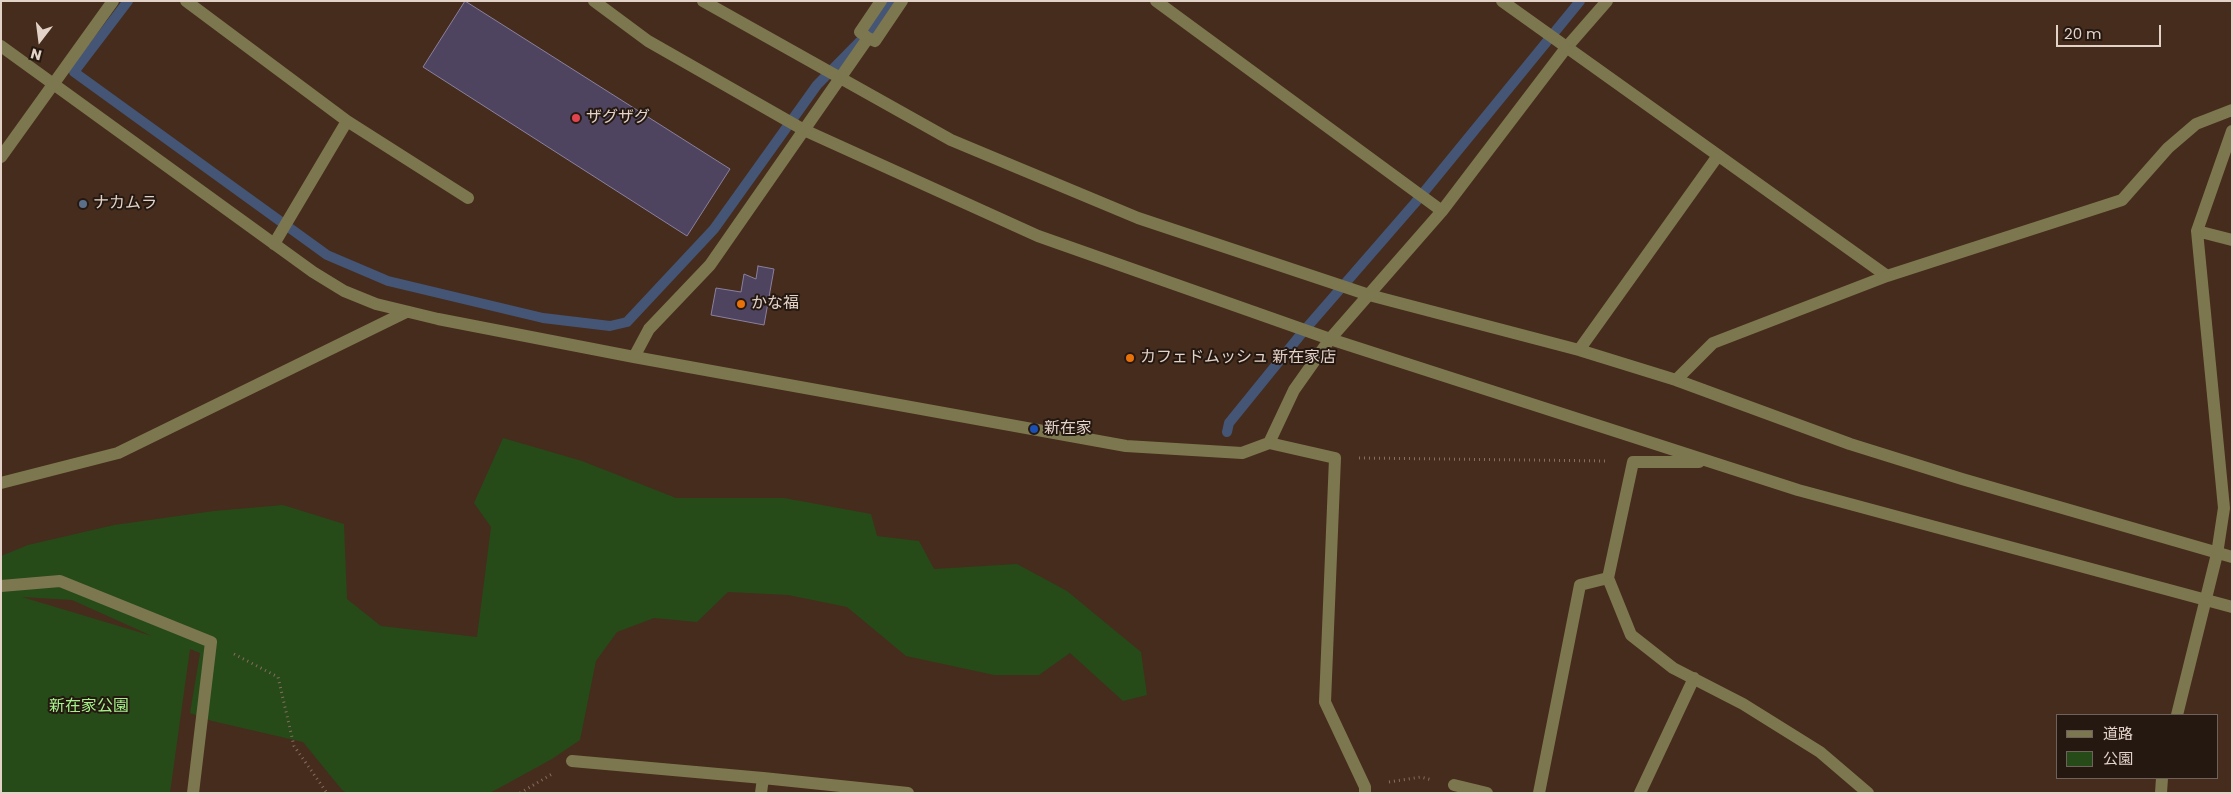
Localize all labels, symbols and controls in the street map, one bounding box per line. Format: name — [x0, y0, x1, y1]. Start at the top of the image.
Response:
north arrow — [15, 15, 65, 65]
scale bar — [2058, 15, 2163, 47]
text: 20 m — [2064, 23, 2102, 44]
text: N — [28, 43, 44, 66]
place label: ザグザグ — [586, 108, 650, 128]
marker: ザグザグ — [570, 112, 582, 124]
place label: ナカムラ — [93, 194, 157, 214]
marker: ナカムラ — [77, 198, 89, 210]
place label: かな福 — [751, 294, 799, 314]
marker: かな福 — [735, 298, 747, 310]
place label: カフェドムッシュ 新在家店 — [1140, 348, 1336, 368]
marker: カフェドムッシュ 新在家店 — [1124, 352, 1136, 364]
place label: 新在家 — [1044, 419, 1092, 439]
marker: 新在家 — [1028, 423, 1040, 435]
park label: 新在家公園 — [49, 697, 129, 717]
legend — [2056, 714, 2218, 779]
text: 道路 — [2103, 723, 2133, 744]
text: 公園 — [2103, 748, 2133, 769]

